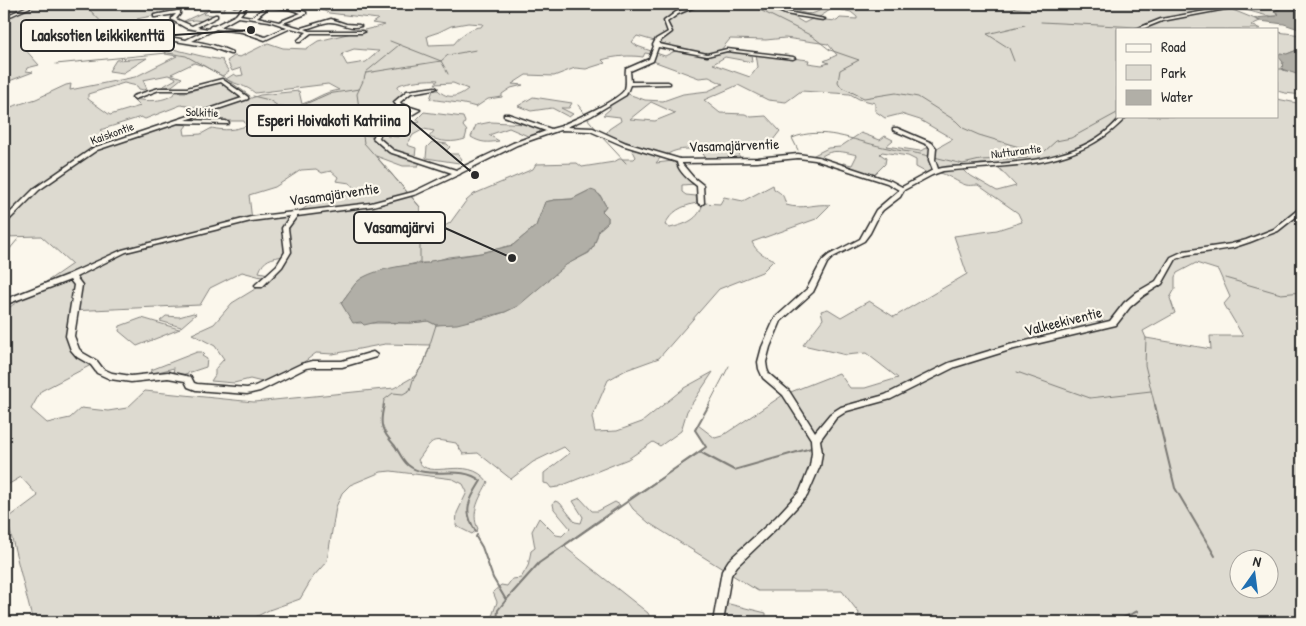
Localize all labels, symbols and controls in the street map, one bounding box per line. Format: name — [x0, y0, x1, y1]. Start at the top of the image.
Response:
callout: Laaksotien leikkikenttä — [21, 20, 174, 51]
text: Laaksotien leikkikenttä — [32, 24, 165, 46]
legend — [1116, 28, 1278, 118]
text: Road — [1161, 36, 1186, 57]
text: Park — [1161, 62, 1186, 83]
text: Water — [1161, 86, 1193, 107]
street label: Solkitie — [185, 103, 219, 121]
callout: Esperi Hoivakoti Katriina — [247, 105, 410, 136]
text: Esperi Hoivakoti Katriina — [258, 109, 401, 132]
street label: Kaiskontie — [88, 117, 136, 149]
street label: Vasamajärventie — [688, 133, 780, 157]
street label: Nutturantie — [990, 139, 1042, 163]
street label: Vasamajärventie — [288, 177, 380, 211]
callout: Vasamajärvi — [354, 212, 445, 243]
text: Vasamajärvi — [363, 216, 435, 238]
street label: Valkeekiventie — [1022, 301, 1104, 341]
north arrow — [1228, 548, 1278, 598]
text: N — [1251, 551, 1264, 571]

